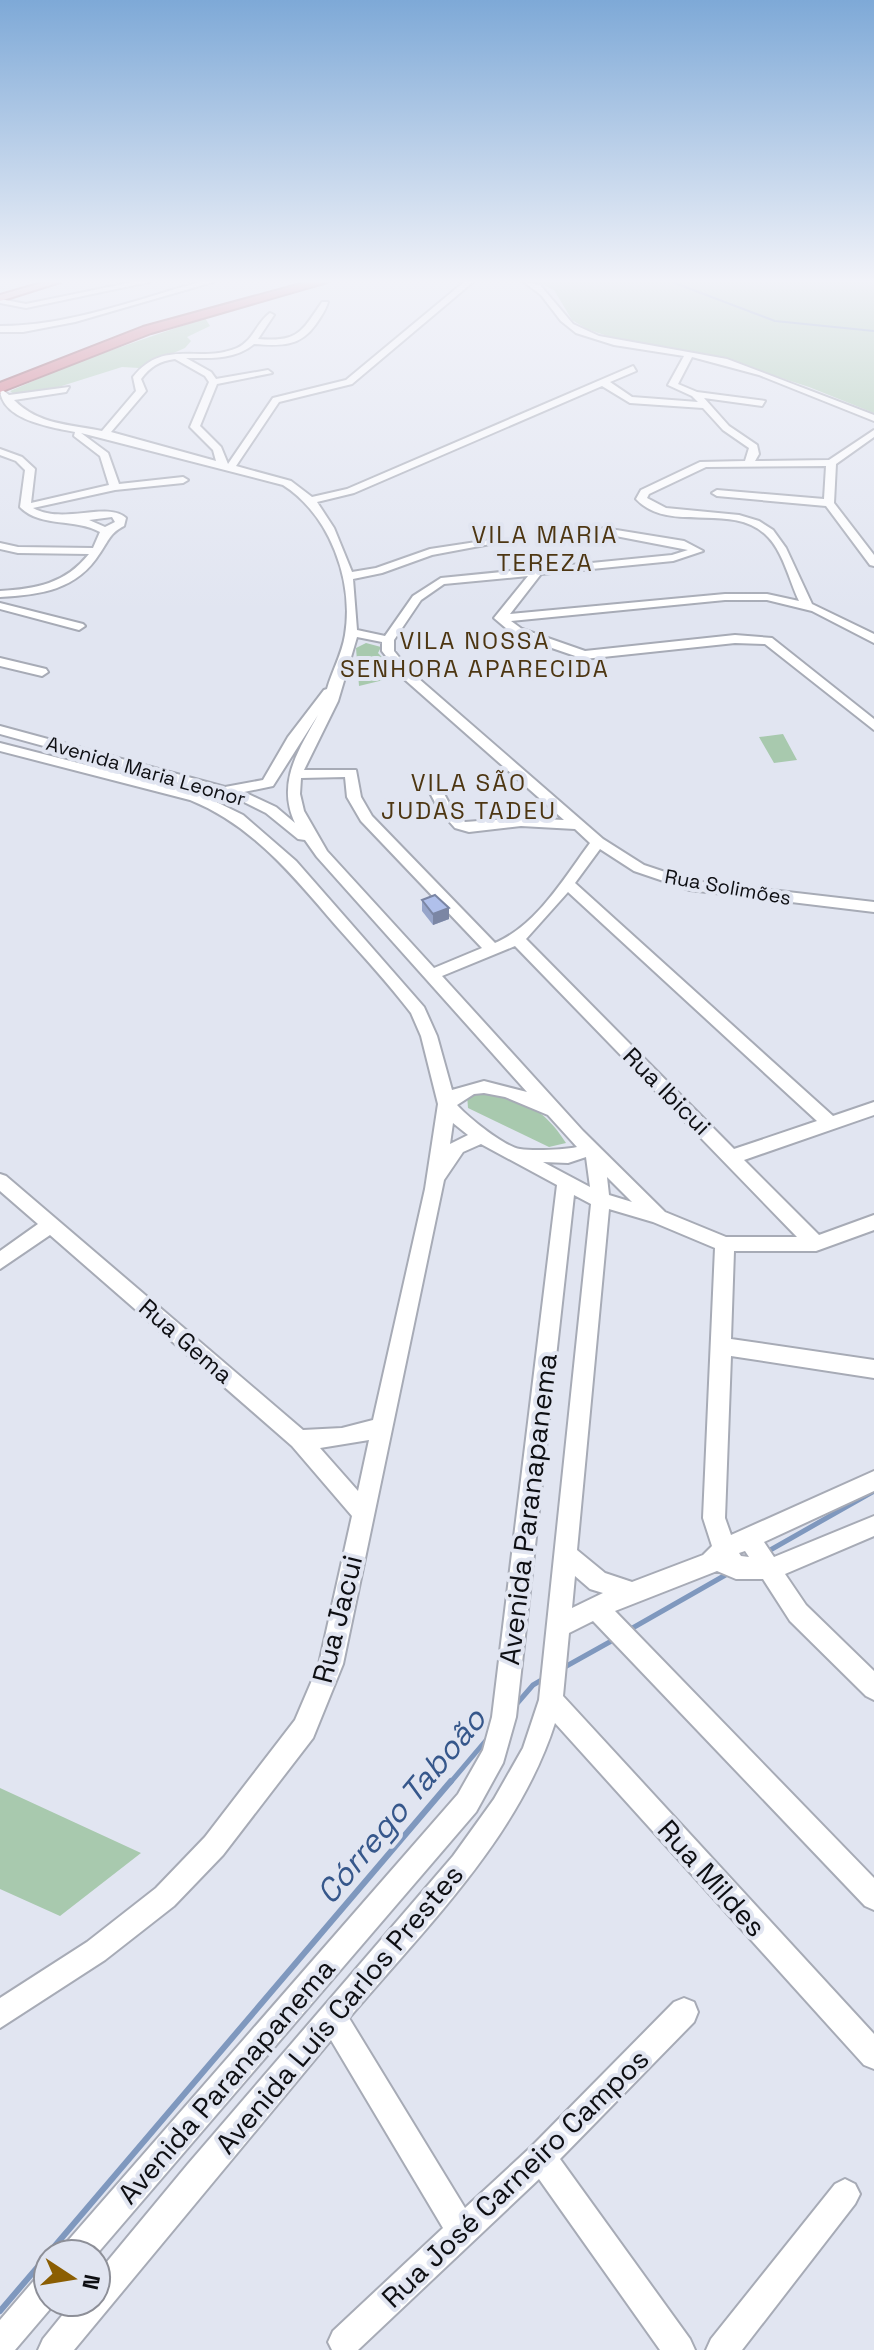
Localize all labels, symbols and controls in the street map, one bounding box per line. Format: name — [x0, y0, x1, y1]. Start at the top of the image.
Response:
district label: VILA MARIA TEREZA — [472, 519, 618, 578]
district label: VILA NOSSA SENHORA APARECIDA — [340, 625, 610, 684]
street label: Avenida Maria Leonor — [43, 730, 249, 812]
district label: VILA SÃO JUDAS TADEU — [381, 767, 557, 826]
street label: Rua Solimões — [663, 863, 793, 911]
street label: Rua Ibicui — [616, 1040, 718, 1142]
street label: Rua Gema — [133, 1292, 239, 1390]
street label: Avenida Paranapanema — [491, 1351, 565, 1667]
street label: Rua Jacui — [304, 1551, 370, 1687]
water label: Córrego Taboão — [308, 1699, 495, 1912]
street label: Rua Mildes — [650, 1812, 774, 1944]
street label: Avenida Luís Carlos Prestes — [207, 1857, 471, 2161]
street label: Avenida Paranapanema — [110, 1951, 342, 2211]
street label: Rua José Carneiro Campos — [374, 2041, 656, 2315]
north arrow — [32, 2238, 112, 2318]
text: N — [76, 2272, 107, 2292]

